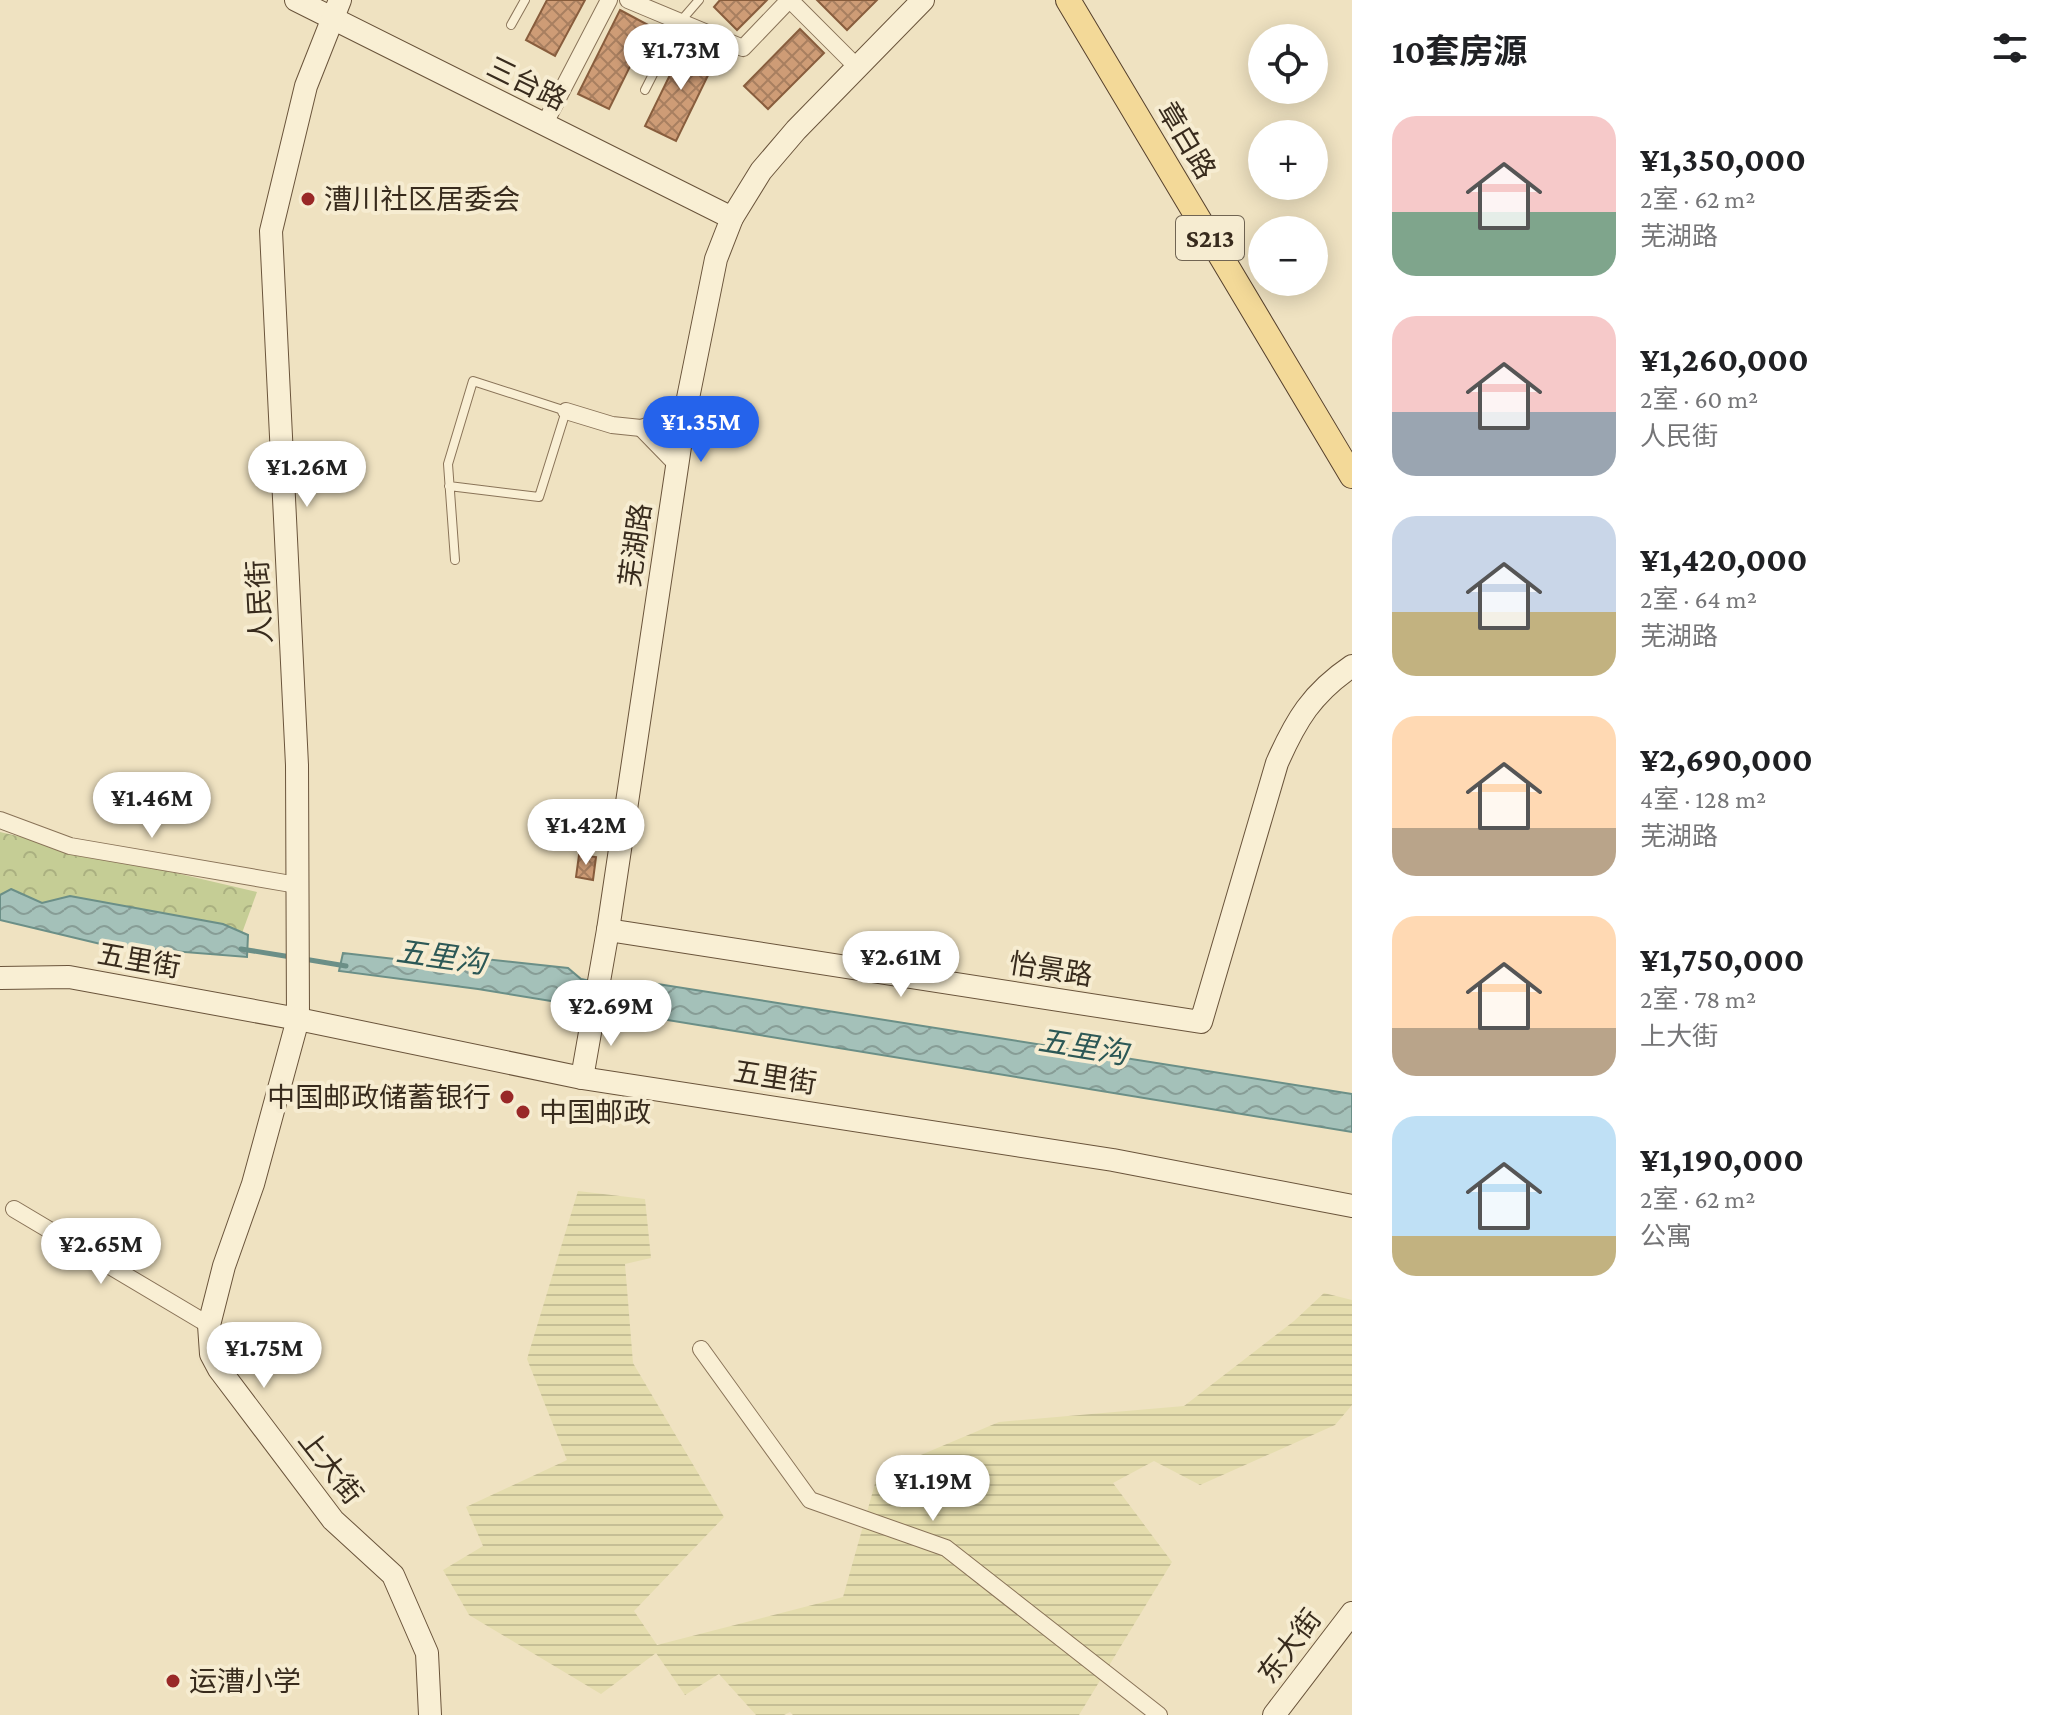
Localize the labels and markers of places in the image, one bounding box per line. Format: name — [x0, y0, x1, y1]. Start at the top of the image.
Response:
pin: ¥1.73M — [616, 24, 746, 92]
place label: 漕川社区居委会 — [324, 184, 520, 215]
marker: 漕川社区居委会 — [299, 190, 317, 208]
pin: ¥1.35M — [636, 396, 766, 464]
pin: ¥1.26M — [242, 441, 372, 509]
pin: ¥1.46M — [87, 772, 217, 840]
pin: ¥1.42M — [521, 799, 651, 867]
pin: ¥2.61M — [836, 931, 966, 999]
pin: ¥2.69M — [546, 980, 676, 1048]
place label: 中国邮政储蓄银行 — [267, 1082, 491, 1113]
marker: 中国邮政储蓄银行 — [498, 1088, 516, 1106]
place label: 中国邮政 — [539, 1097, 651, 1128]
marker: 中国邮政 — [514, 1103, 532, 1121]
pin: ¥2.65M — [36, 1218, 166, 1286]
pin: ¥1.75M — [199, 1322, 329, 1390]
pin: ¥1.19M — [868, 1455, 998, 1523]
place label: 运漕小学 — [189, 1666, 301, 1697]
marker: 运漕小学 — [164, 1672, 182, 1690]

